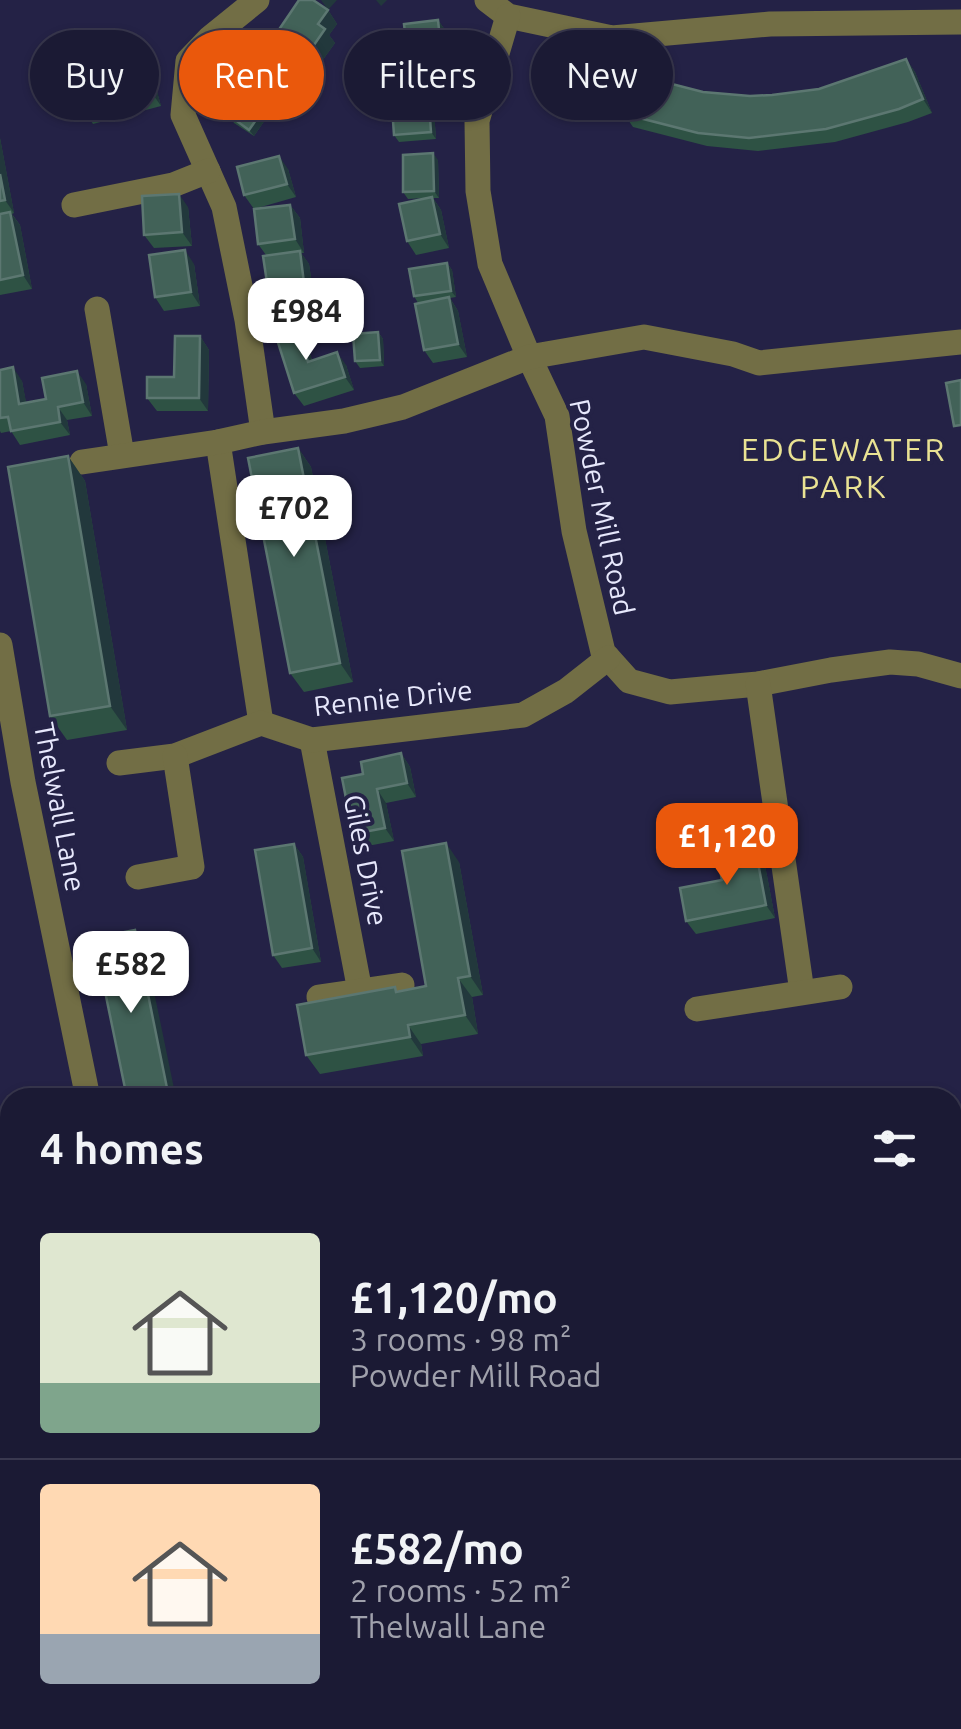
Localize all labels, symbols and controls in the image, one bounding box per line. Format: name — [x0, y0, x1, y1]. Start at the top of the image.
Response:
chip: Buy — [30, 30, 159, 120]
chip: Rent — [179, 30, 324, 120]
chip: Filters — [344, 30, 511, 120]
chip: New — [531, 30, 673, 120]
pin: £984 — [247, 278, 365, 363]
text: £984 — [270, 292, 342, 328]
street label: Powder Mill Road — [564, 396, 641, 618]
district label: EDGEWATER PARK — [741, 431, 947, 504]
pin: £702 — [235, 475, 353, 560]
text: £702 — [258, 489, 330, 525]
street label: Rennie Drive — [312, 674, 474, 721]
street label: Thelwall Lane — [29, 720, 92, 894]
street label: Giles Drive — [339, 792, 394, 928]
pin: £1,120 — [646, 803, 808, 888]
text: £1,120 — [678, 817, 776, 853]
pin: £582 — [72, 931, 190, 1016]
text: £582 — [95, 945, 167, 981]
icon: filters — [867, 1121, 922, 1176]
text: 4 homes — [40, 1125, 204, 1172]
icon: home — [120, 1273, 240, 1393]
text: £1,120/mo — [350, 1274, 558, 1321]
text: 3 rooms · 98 m² — [350, 1321, 571, 1357]
text: Powder Mill Road — [350, 1357, 602, 1393]
icon: home — [120, 1524, 240, 1644]
text: £582/mo — [350, 1525, 524, 1572]
text: 2 rooms · 52 m² — [350, 1572, 571, 1608]
text: Thelwall Lane — [350, 1608, 546, 1644]

